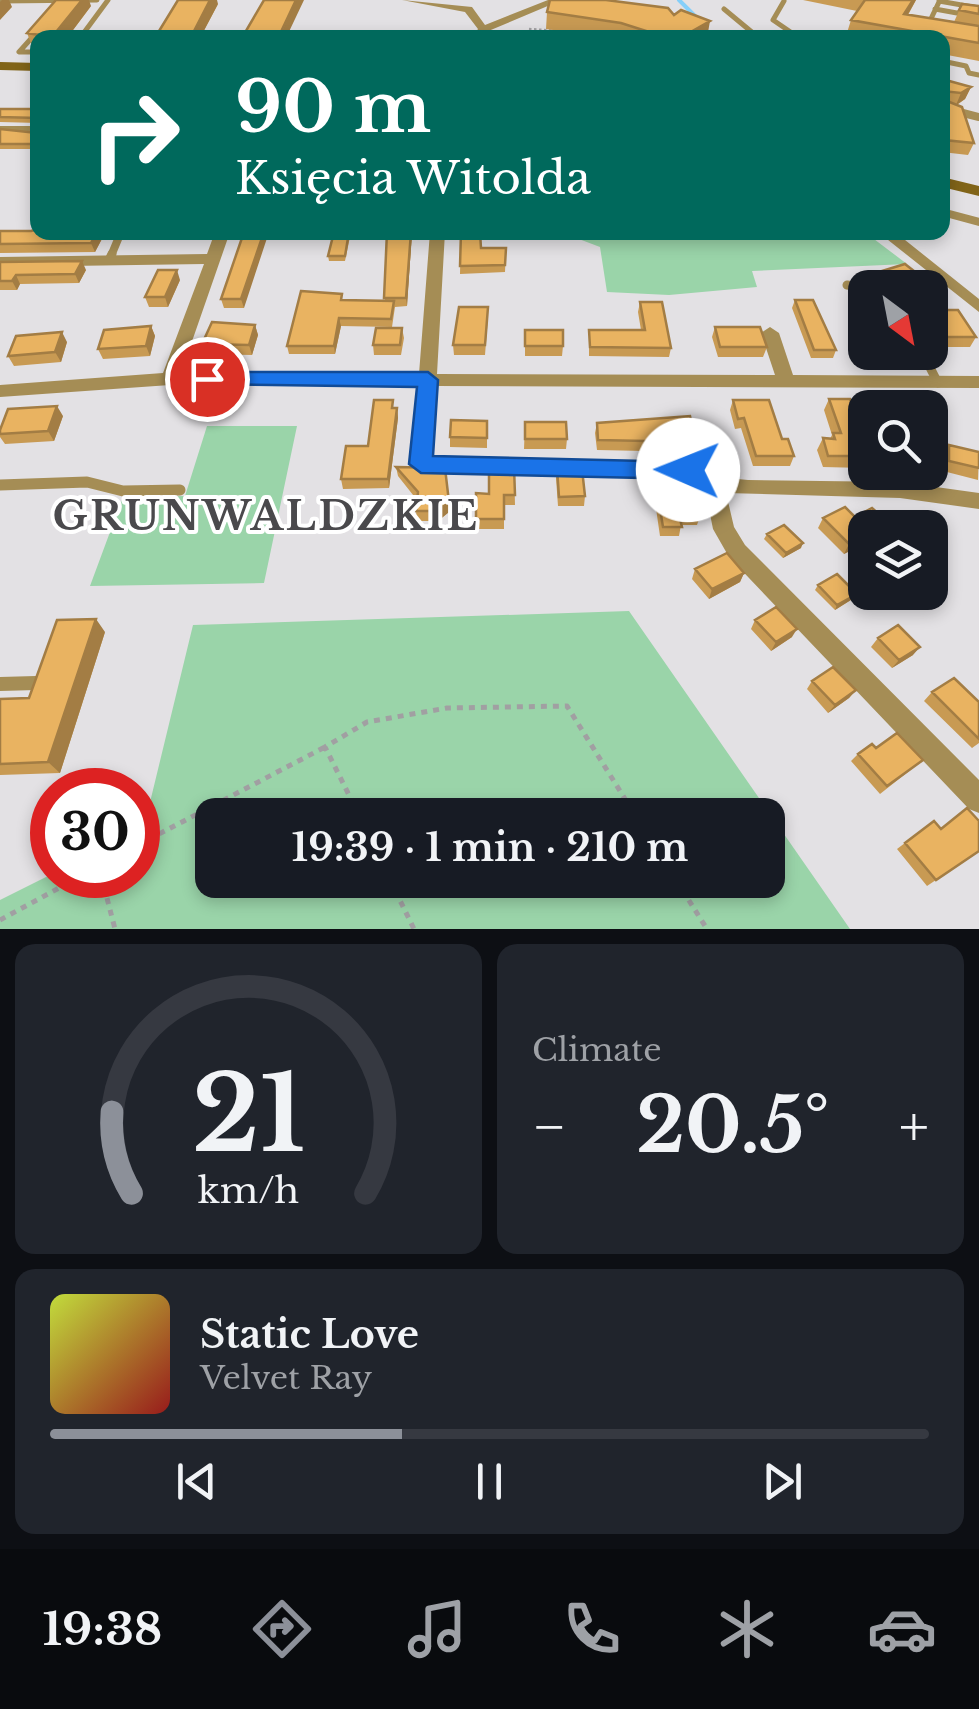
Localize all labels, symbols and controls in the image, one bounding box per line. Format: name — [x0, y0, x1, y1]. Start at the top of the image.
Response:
text: 90 m — [235, 64, 431, 151]
icon: right — [70, 70, 200, 200]
text: Księcia Witolda — [235, 150, 591, 206]
north arrow — [848, 270, 948, 370]
map controls — [848, 270, 948, 610]
pin — [165, 337, 250, 422]
icon: arrive — [180, 352, 235, 407]
button: search — [848, 390, 948, 490]
position arrow — [636, 418, 740, 522]
district label: GRUNWALDZKIE — [52, 491, 480, 541]
button: layers — [848, 510, 948, 610]
speed limit sign: 30 — [30, 768, 160, 898]
text: 19:39 · 1 min · 210 m — [292, 824, 688, 871]
text: Climate — [532, 1030, 661, 1070]
text: 21 — [192, 1050, 305, 1179]
text: 20.5° — [636, 1079, 829, 1172]
text: − — [532, 1093, 567, 1161]
text: + — [899, 1093, 929, 1161]
text: km/h — [198, 1168, 299, 1213]
text: Static Love — [200, 1311, 419, 1358]
text: Velvet Ray — [200, 1358, 372, 1398]
icon: previous — [169, 1454, 224, 1509]
icon: pause — [462, 1454, 517, 1509]
icon: next — [755, 1454, 810, 1509]
icon: directions — [247, 1594, 317, 1664]
icon: music — [402, 1594, 472, 1664]
icon: phone — [557, 1594, 627, 1664]
icon: climate — [712, 1594, 782, 1664]
icon: car — [867, 1594, 937, 1664]
text: 19:38 — [42, 1601, 162, 1657]

